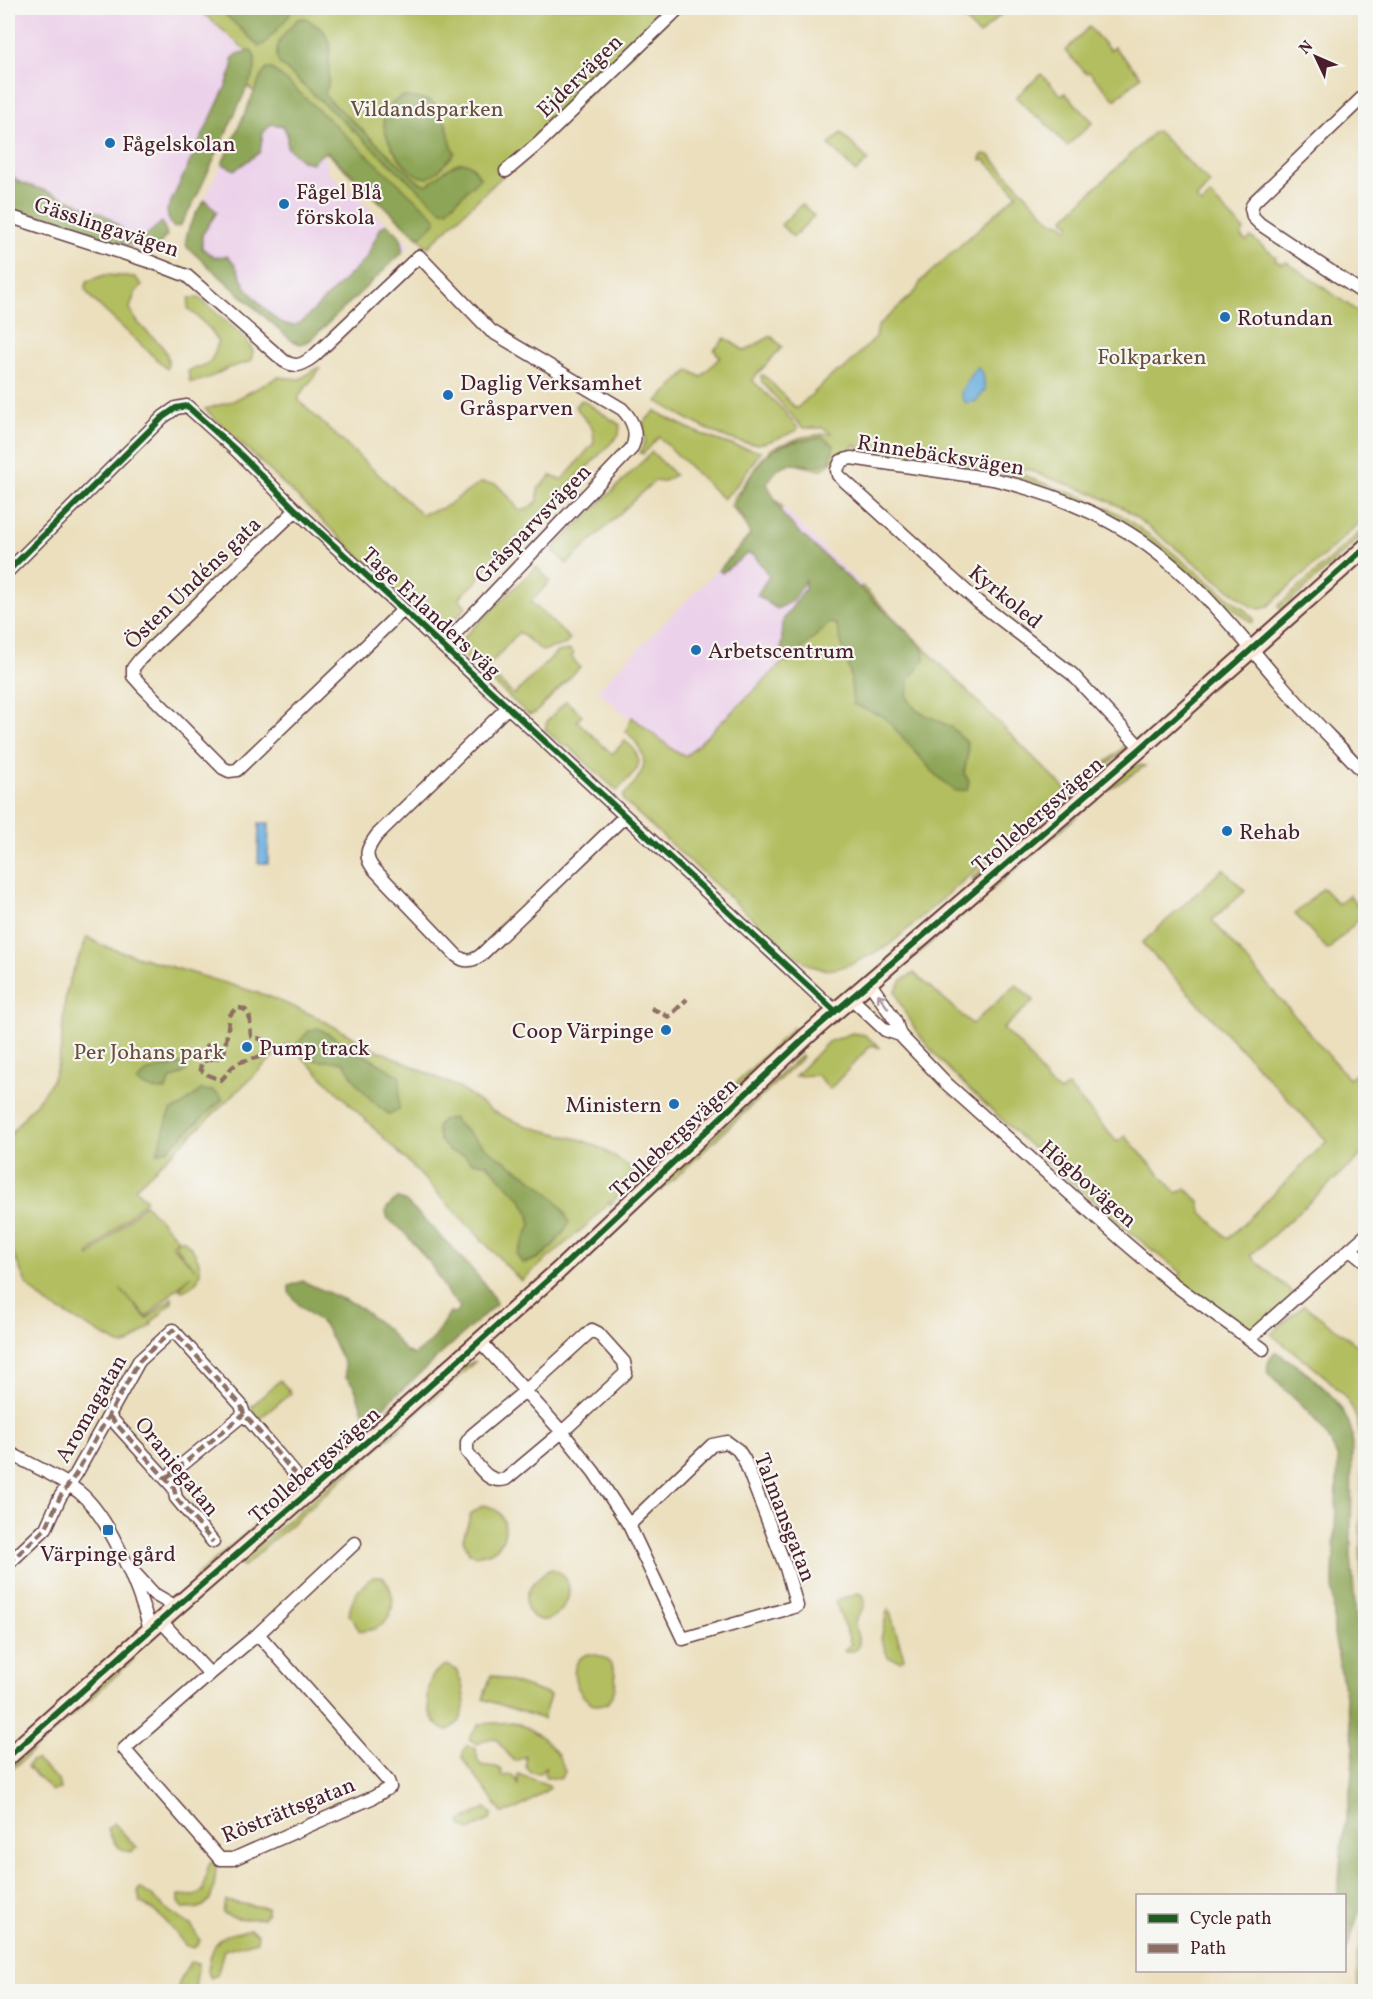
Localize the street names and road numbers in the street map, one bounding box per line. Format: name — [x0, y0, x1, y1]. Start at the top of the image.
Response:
street label: Ejdervägen — [531, 28, 631, 126]
street label: Gässlingavägen — [30, 190, 183, 266]
street label: Rinnebäcksvägen — [855, 428, 1026, 485]
street label: Gråsparvsvägen — [468, 458, 599, 592]
street label: Östen Undéns gata — [118, 510, 269, 657]
street label: Tage Erlanders väg — [354, 541, 507, 687]
street label: Kyrkoled — [961, 559, 1048, 637]
street label: Trollebergsvägen — [966, 750, 1111, 882]
street label: Trollebergsvägen — [604, 1071, 746, 1207]
street label: Högbovägen — [1032, 1134, 1143, 1236]
street label: Aromagatan — [49, 1349, 136, 1469]
street label: Trollebergsvägen — [243, 1400, 388, 1532]
street label: Oraniegatan — [126, 1411, 226, 1524]
street label: Talmansgatan — [745, 1449, 822, 1587]
street label: Rösträttsgatan — [217, 1770, 360, 1852]

